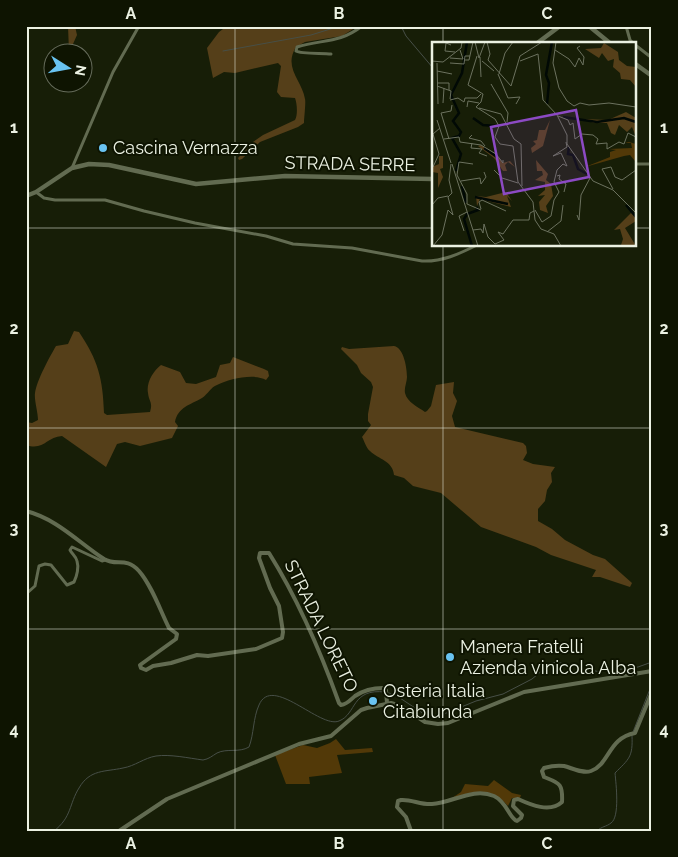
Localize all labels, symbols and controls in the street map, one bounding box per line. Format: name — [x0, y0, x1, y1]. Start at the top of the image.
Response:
text: A — [126, 4, 137, 23]
text: B — [334, 4, 345, 23]
text: C — [542, 4, 553, 23]
north arrow — [42, 42, 92, 92]
inset map — [432, 42, 636, 246]
text: N — [72, 64, 90, 77]
text: 1 — [10, 118, 18, 137]
text: 1 — [660, 118, 668, 137]
place label: Cascina Vernazza — [113, 137, 258, 158]
marker: Cascina Vernazza — [97, 142, 109, 154]
street label: STRADA SERRE — [284, 152, 416, 175]
text: 2 — [9, 319, 19, 338]
text: 2 — [659, 319, 669, 338]
text: 3 — [10, 519, 19, 538]
text: 3 — [660, 519, 669, 538]
street label: STRADA LORETO — [280, 556, 363, 695]
place label: Manera Fratelli Azienda vinicola Alba — [460, 636, 636, 678]
marker: Manera Fratelli Azienda vinicola Alba — [444, 651, 456, 663]
place label: Osteria Italia Citabiunda — [383, 680, 485, 722]
marker: Osteria Italia Citabiunda — [367, 695, 379, 707]
text: 4 — [9, 720, 19, 739]
text: 4 — [659, 720, 669, 739]
text: A — [126, 834, 137, 853]
text: B — [334, 834, 345, 853]
text: C — [542, 834, 553, 853]

